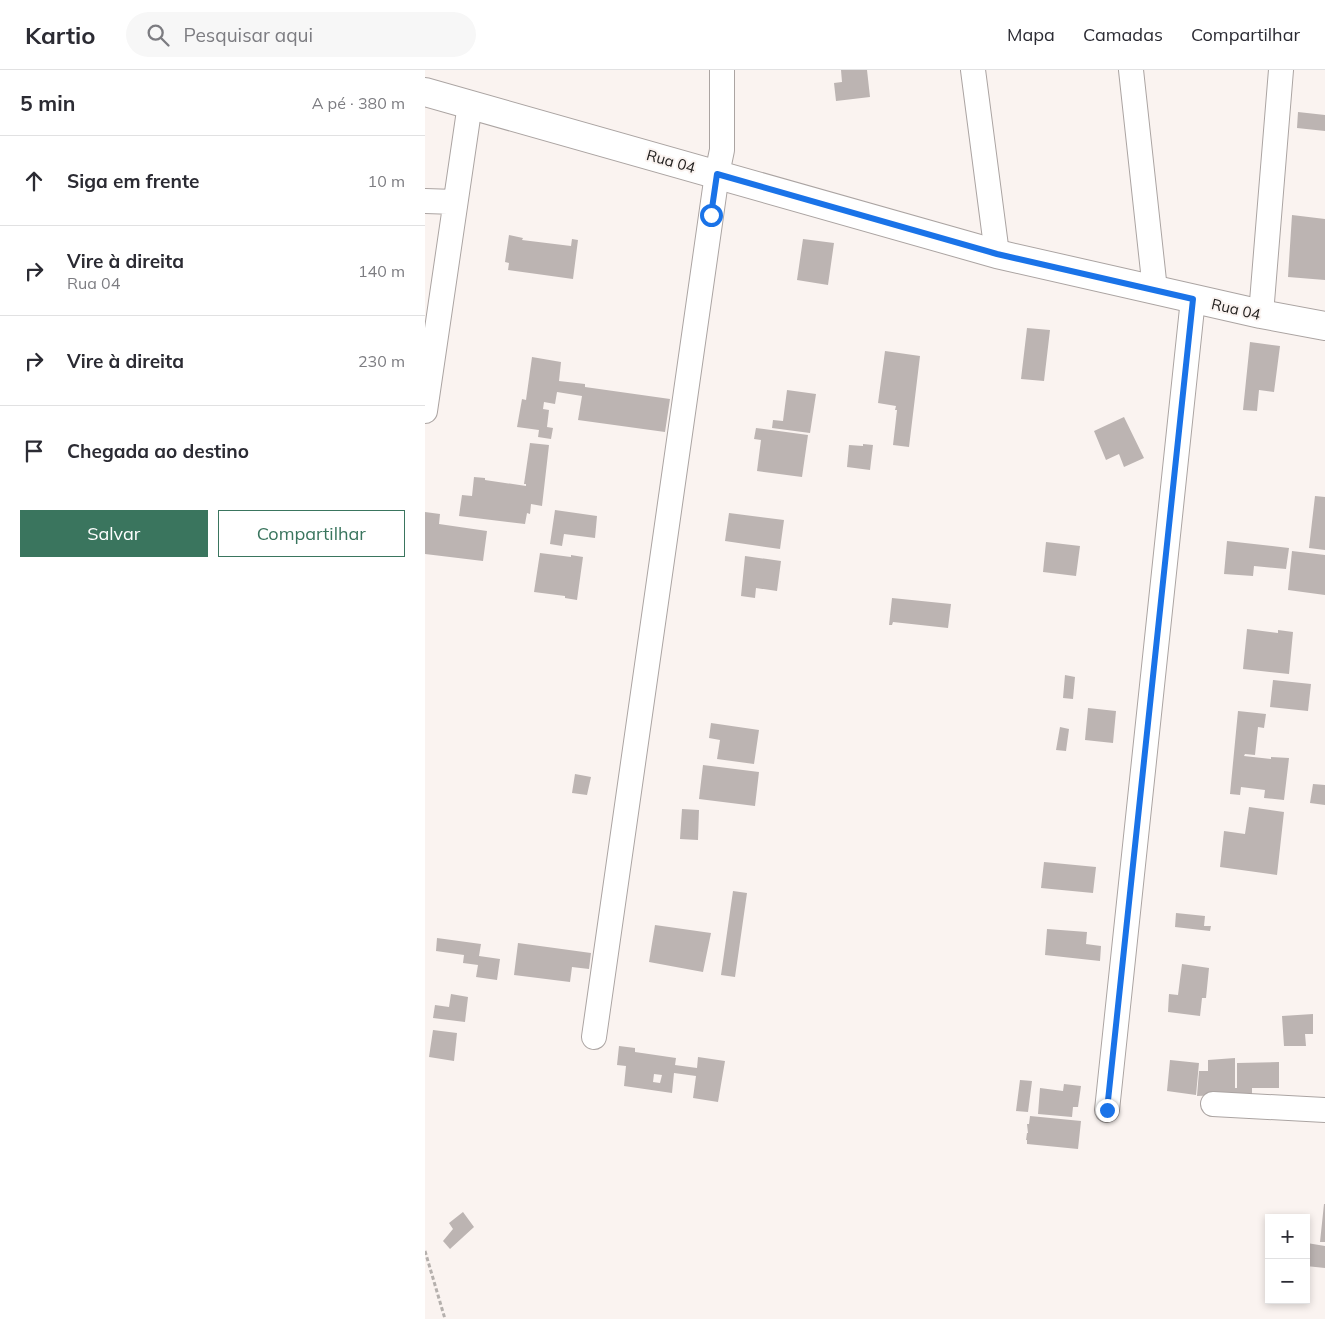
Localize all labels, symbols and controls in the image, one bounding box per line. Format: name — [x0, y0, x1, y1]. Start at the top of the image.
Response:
search box — [126, 12, 476, 57]
text: Kartio — [25, 20, 96, 50]
icon: search — [144, 21, 172, 49]
text: Pesquisar aqui — [184, 23, 313, 47]
text: Mapa — [1007, 23, 1055, 46]
text: Camadas — [1083, 23, 1163, 46]
text: Compartilhar — [1191, 23, 1300, 46]
text: 5 min — [20, 90, 75, 116]
text: A pé · 380 m — [312, 93, 405, 113]
street label: Rua 04 — [644, 145, 698, 177]
icon: ahead — [20, 167, 48, 195]
text: Siga em frente — [67, 169, 199, 193]
text: 10 m — [368, 171, 405, 191]
route start — [700, 204, 723, 227]
text: Vire à direita — [67, 249, 184, 273]
icon: right — [20, 257, 48, 285]
text: 140 m — [358, 261, 405, 281]
text: Rua 04 — [67, 273, 120, 293]
street label: Rua 04 — [1210, 294, 1262, 324]
icon: right — [20, 347, 48, 375]
text: Vire à direita — [67, 349, 184, 373]
text: 230 m — [358, 351, 405, 371]
icon: arrive — [20, 437, 48, 465]
text: Chegada ao destino — [67, 439, 249, 463]
button: Salvar — [20, 510, 208, 557]
button: Compartilhar — [218, 510, 405, 557]
route end — [1096, 1099, 1119, 1122]
map controls — [1265, 1214, 1310, 1304]
button: + — [1265, 1214, 1310, 1259]
button: − — [1265, 1259, 1310, 1304]

